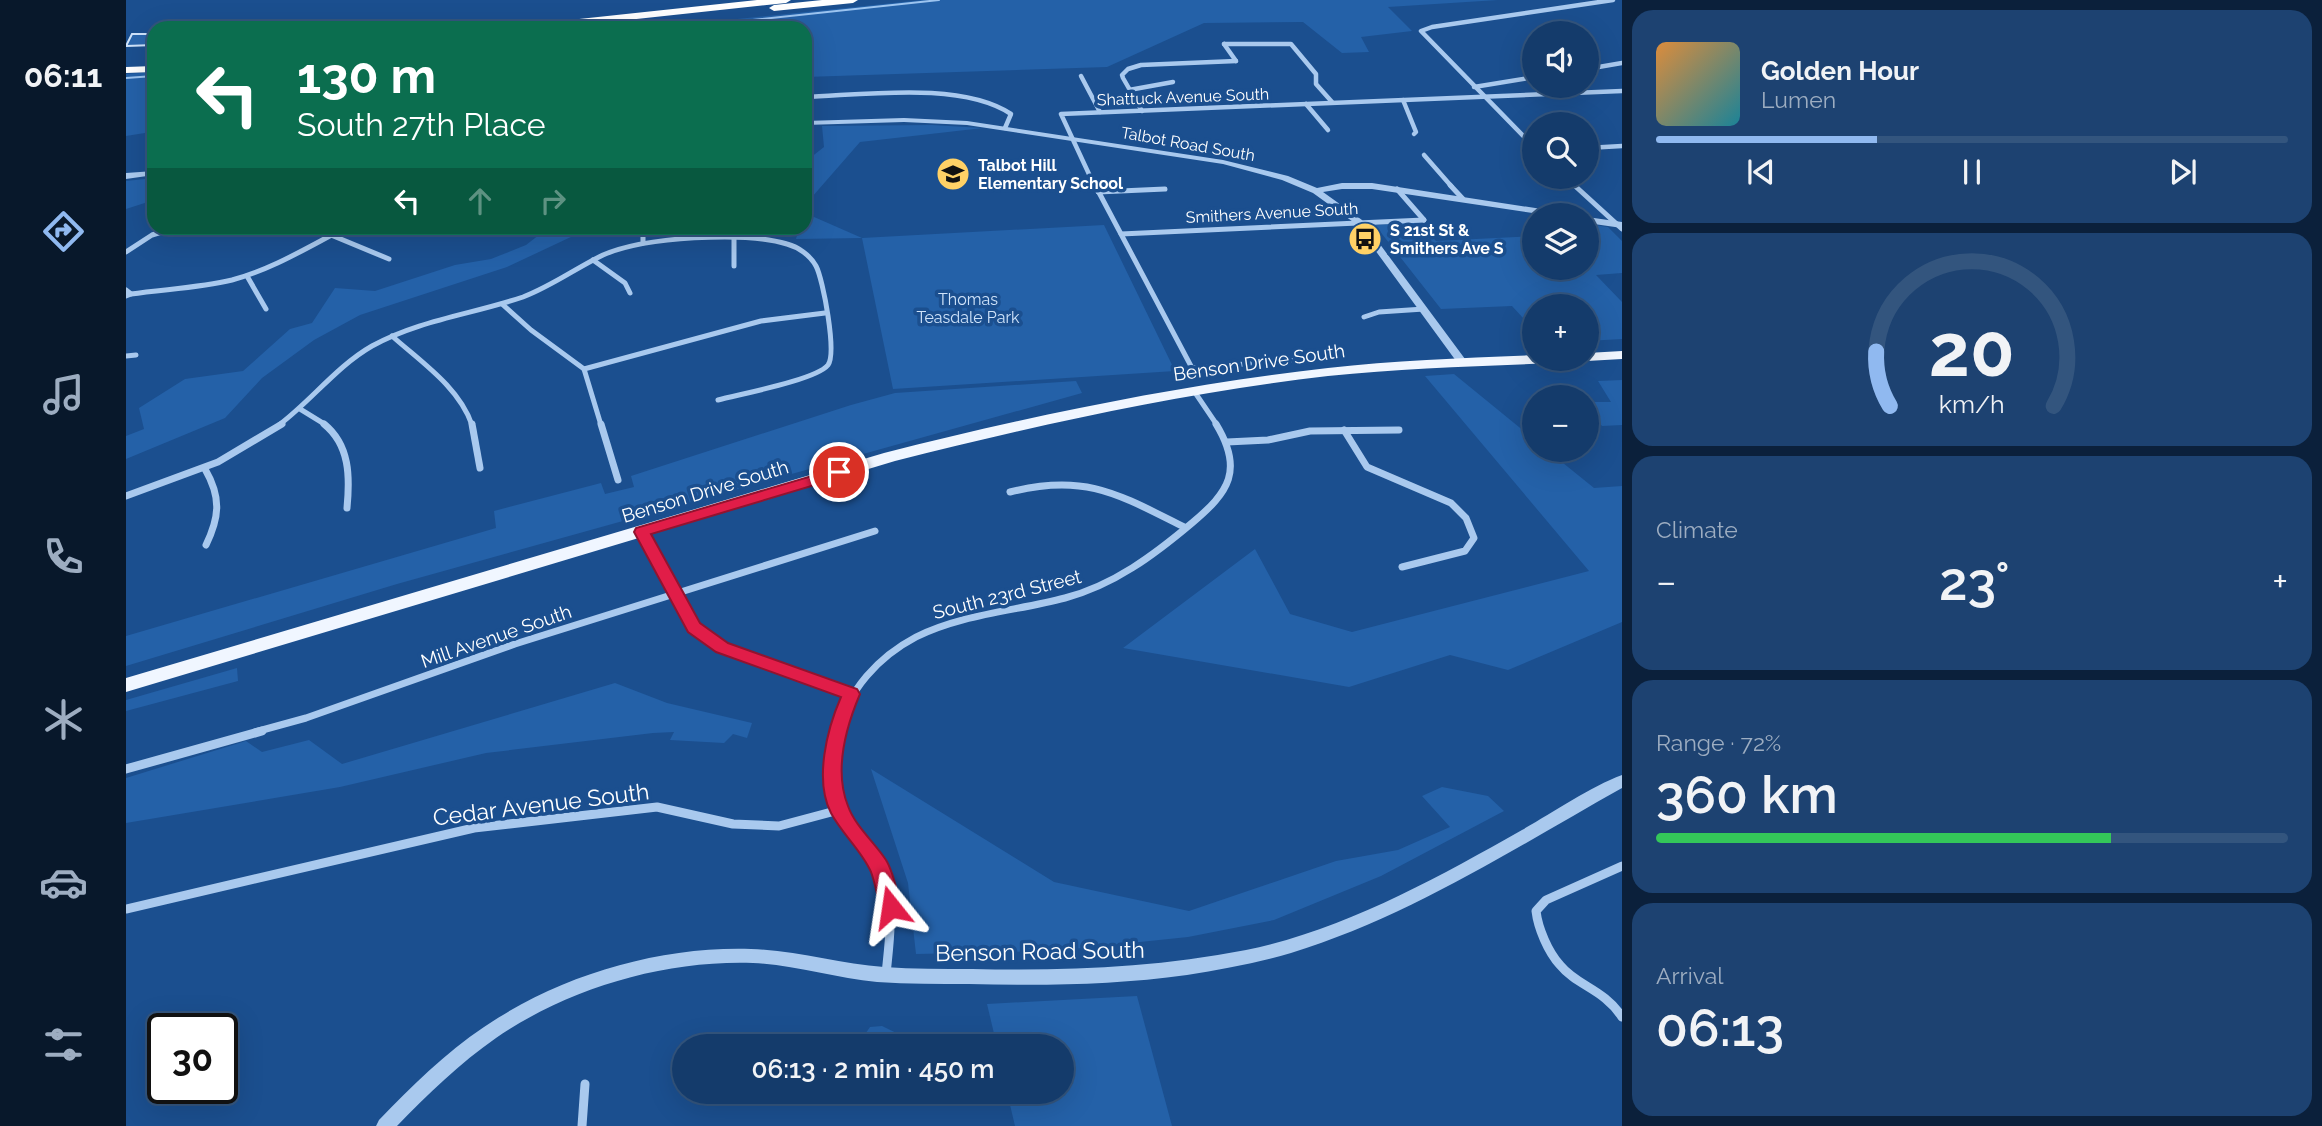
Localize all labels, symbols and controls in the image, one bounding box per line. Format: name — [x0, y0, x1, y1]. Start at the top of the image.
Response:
map controls — [1522, 21, 1599, 462]
button: sound — [1522, 21, 1599, 98]
text: 130 m — [297, 47, 436, 104]
icon: left — [182, 49, 273, 140]
text: Golden Hour — [1761, 56, 1919, 86]
text: 06:11 — [24, 57, 102, 94]
street label: Shattuck Avenue South — [1097, 84, 1269, 110]
text: Lumen — [1761, 86, 1836, 113]
text: South 27th Place — [297, 106, 546, 143]
button: search — [1522, 112, 1599, 189]
street label: Talbot Road South — [1119, 123, 1257, 165]
icon: previous — [1742, 153, 1780, 191]
icon: pause — [1953, 153, 1991, 191]
icon: next — [2164, 153, 2202, 191]
school or university icon: Talbot Hill Elementary School — [934, 155, 972, 193]
place label: Talbot Hill Elementary School — [978, 156, 1124, 193]
icon: left — [388, 182, 426, 220]
icon: ahead — [461, 182, 499, 220]
icon: right — [534, 182, 572, 220]
street label: Smithers Avenue South — [1185, 199, 1359, 227]
button: layers — [1522, 203, 1599, 280]
icon: directions — [39, 207, 88, 256]
bus stop icon: S 21st St & Smithers Ave S — [1346, 220, 1384, 258]
place label: S 21st St & Smithers Ave S — [1390, 221, 1504, 258]
park label: Thomas Teasdale Park — [917, 290, 1020, 327]
button: + — [1522, 294, 1599, 371]
text: 20 — [1929, 308, 2015, 393]
street label: Benson Drive South — [1172, 339, 1346, 385]
icon: music — [39, 370, 88, 419]
button: − — [1522, 385, 1599, 462]
text: km/h — [1939, 389, 2005, 419]
pin — [809, 442, 869, 502]
icon: arrive — [820, 453, 858, 491]
street label: Benson Drive South — [619, 455, 791, 527]
text: Climate — [1656, 516, 1738, 543]
icon: phone — [39, 532, 88, 581]
text: 23° — [1939, 551, 2010, 612]
text: − — [1656, 559, 1676, 604]
text: + — [2272, 559, 2288, 604]
street label: South 23rd Street — [930, 565, 1084, 623]
street label: Mill Avenue South — [418, 600, 574, 672]
icon: climate — [39, 695, 88, 744]
text: Range · 72% — [1656, 729, 1781, 756]
text: 360 km — [1656, 764, 1838, 825]
street label: Cedar Avenue South — [431, 777, 651, 831]
icon: car — [39, 858, 88, 907]
position arrow — [854, 870, 928, 944]
street label: Benson Road South — [935, 936, 1145, 966]
text: Arrival — [1656, 962, 1723, 989]
text: 06:13 — [1656, 997, 1784, 1058]
speed limit sign: 30 — [147, 1013, 238, 1104]
icon: filters — [39, 1020, 88, 1069]
text: 06:13 · 2 min · 450 m — [752, 1054, 994, 1084]

